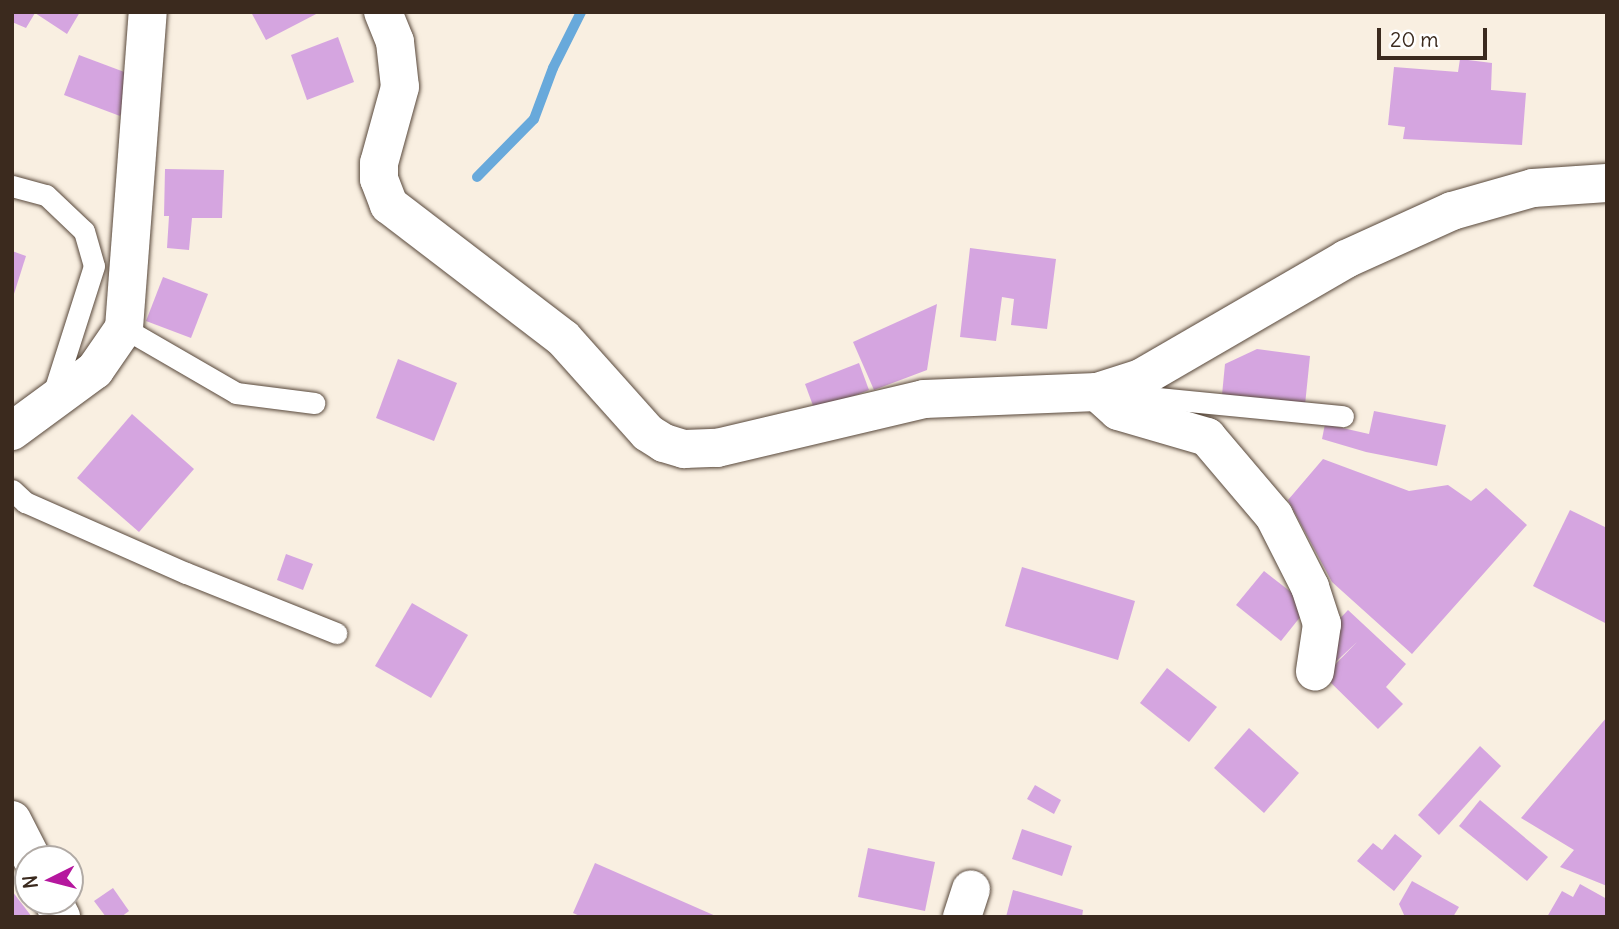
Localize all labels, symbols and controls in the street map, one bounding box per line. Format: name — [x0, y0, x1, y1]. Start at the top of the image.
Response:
scale bar — [1381, 14, 1491, 58]
text: 20 m — [1390, 26, 1439, 53]
north arrow — [14, 845, 84, 915]
text: N — [17, 874, 43, 890]

